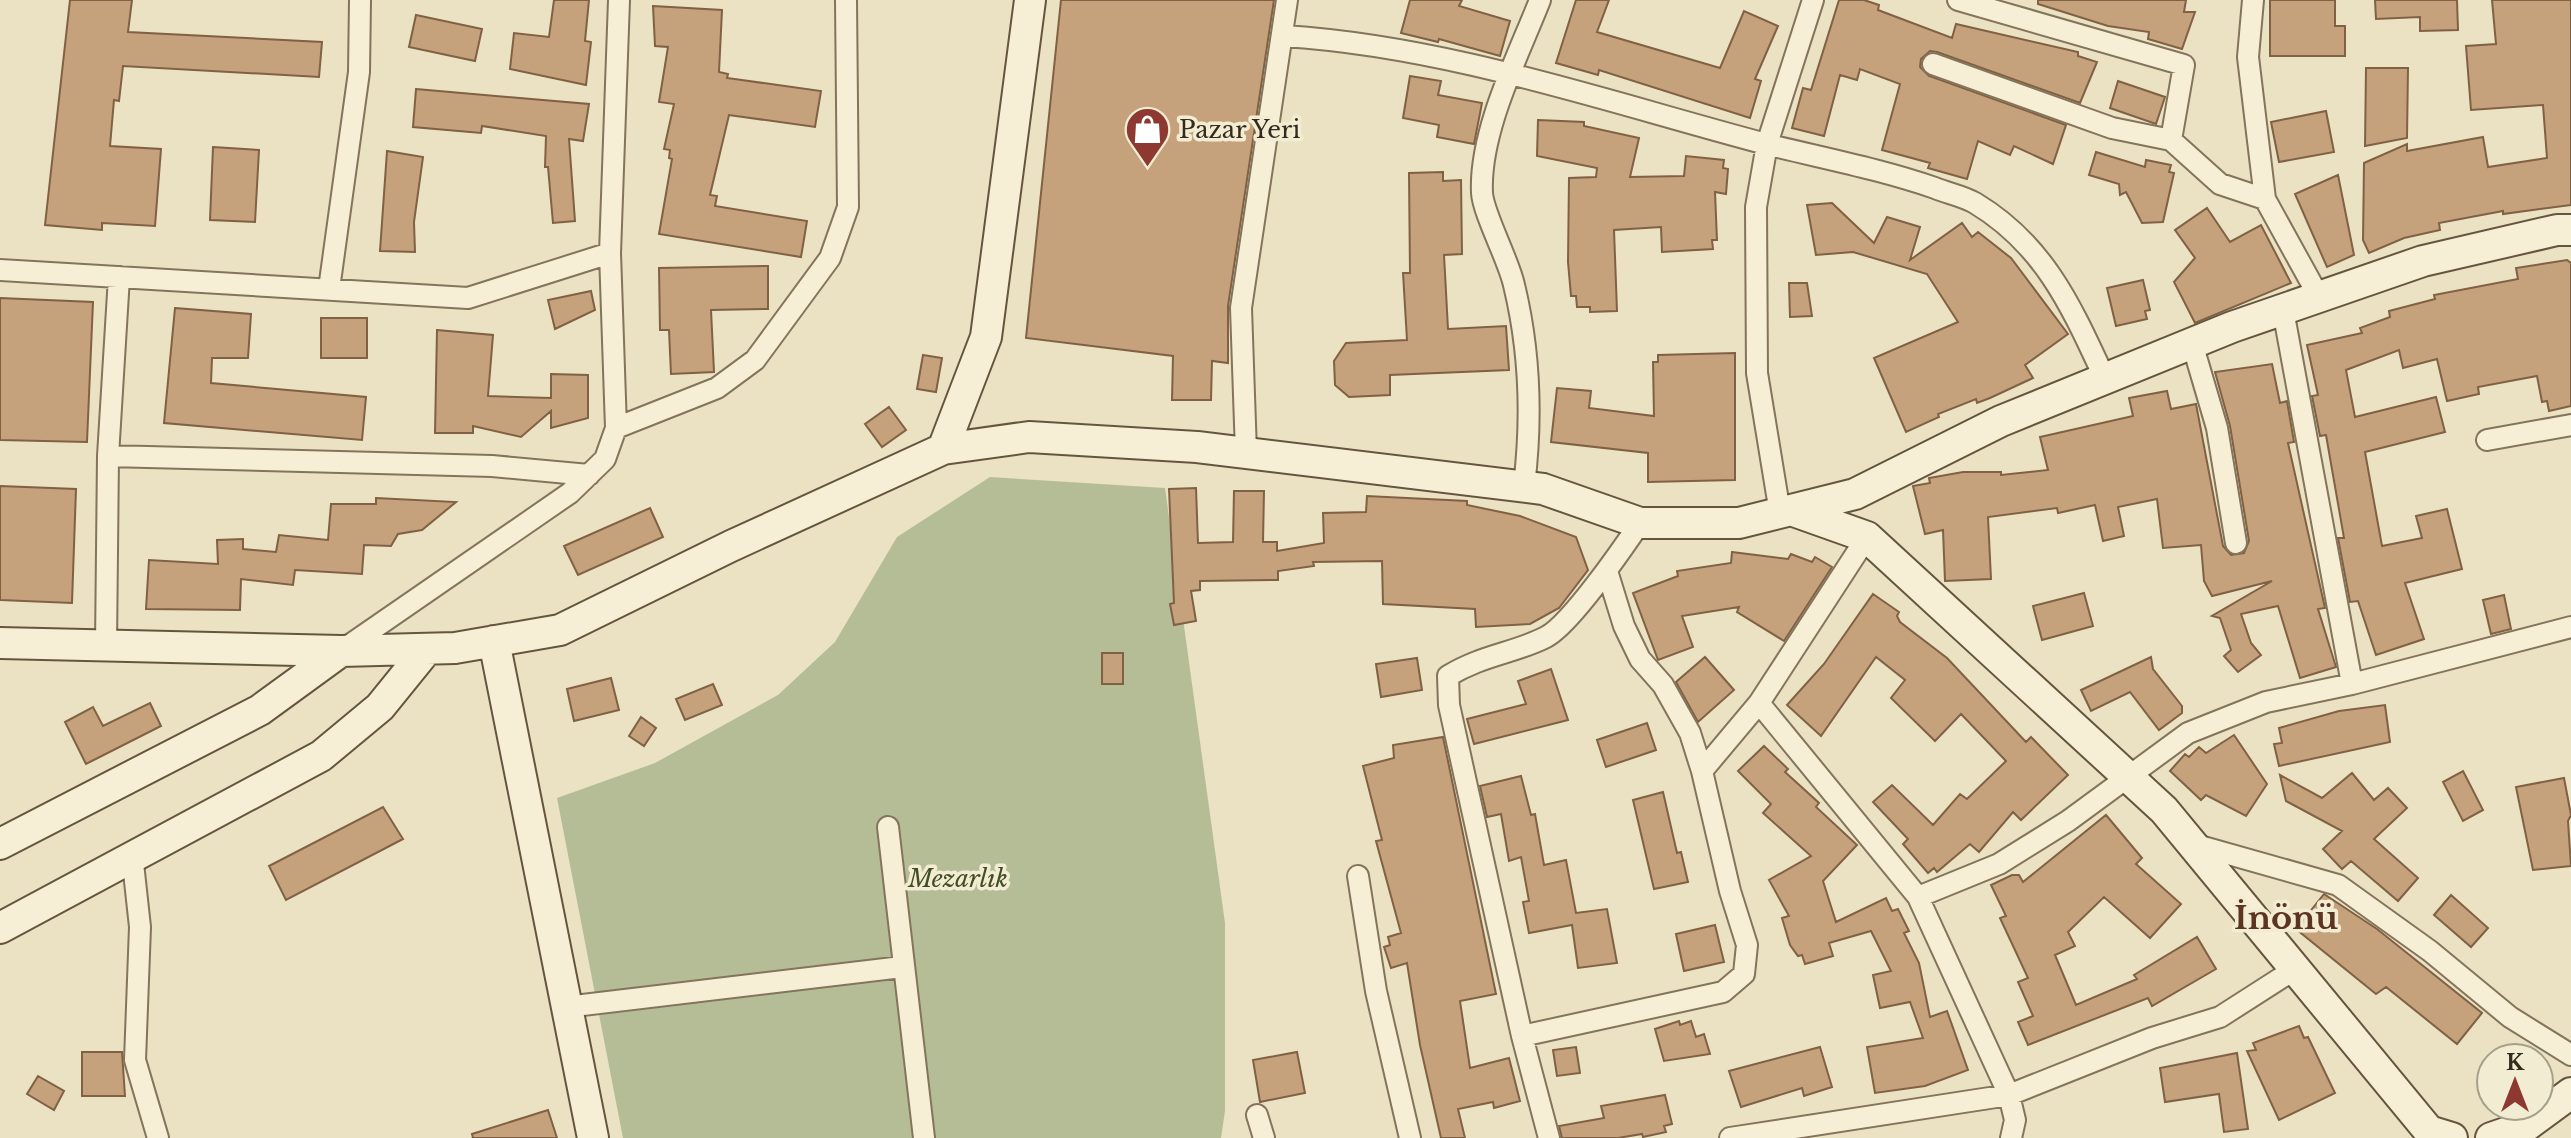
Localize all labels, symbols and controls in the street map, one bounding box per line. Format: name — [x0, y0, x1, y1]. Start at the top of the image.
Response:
shop icon: Pazar Yeri — [1124, 106, 1172, 169]
place label: Pazar Yeri — [1179, 115, 1301, 144]
park label: Mezarlık — [907, 864, 1008, 893]
district label: İnönü — [2234, 898, 2338, 938]
north arrow — [2475, 1042, 2555, 1122]
text: K — [2506, 1049, 2525, 1076]

